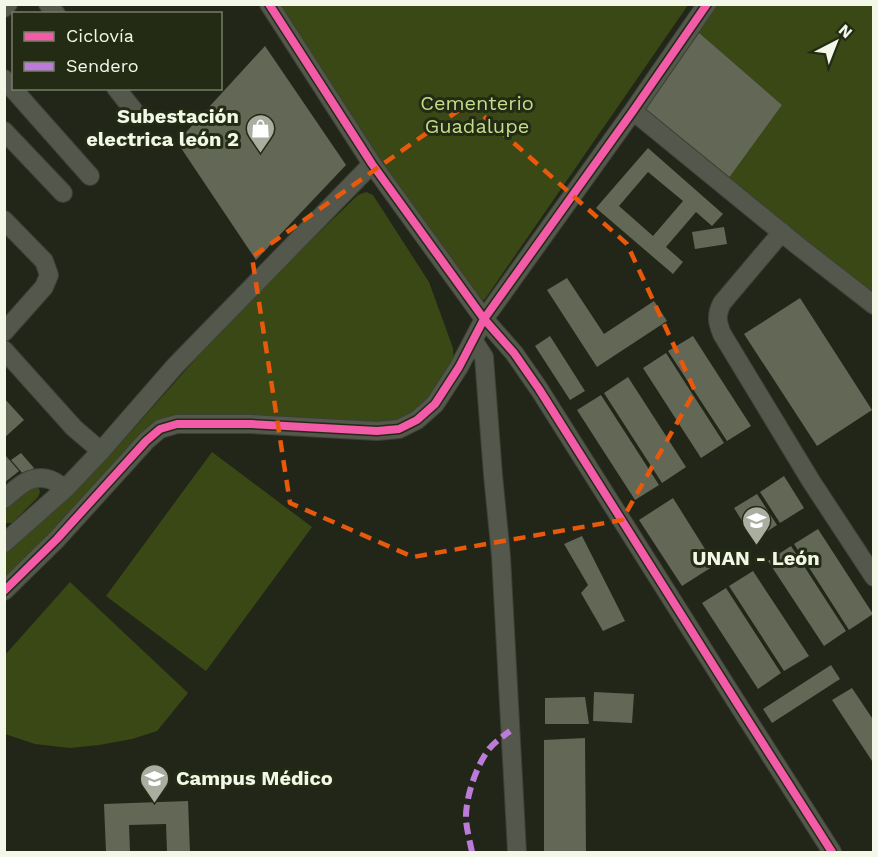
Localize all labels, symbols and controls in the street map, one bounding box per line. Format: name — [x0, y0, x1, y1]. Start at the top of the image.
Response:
legend — [12, 12, 222, 90]
north arrow — [806, 12, 866, 72]
text: N — [835, 20, 856, 42]
text: Ciclovía — [66, 25, 134, 46]
text: Sendero — [66, 55, 139, 76]
park label: Cementerio Guadalupe — [420, 91, 534, 138]
place label: Subestación electrica león 2 — [86, 104, 239, 151]
shop icon: Subestación electrica león 2 — [244, 112, 276, 154]
school or university icon: UNAN - León — [740, 504, 772, 546]
place label: UNAN - León — [692, 546, 820, 570]
school or university icon: Campus Médico — [139, 762, 171, 804]
place label: Campus Médico — [176, 766, 333, 790]

